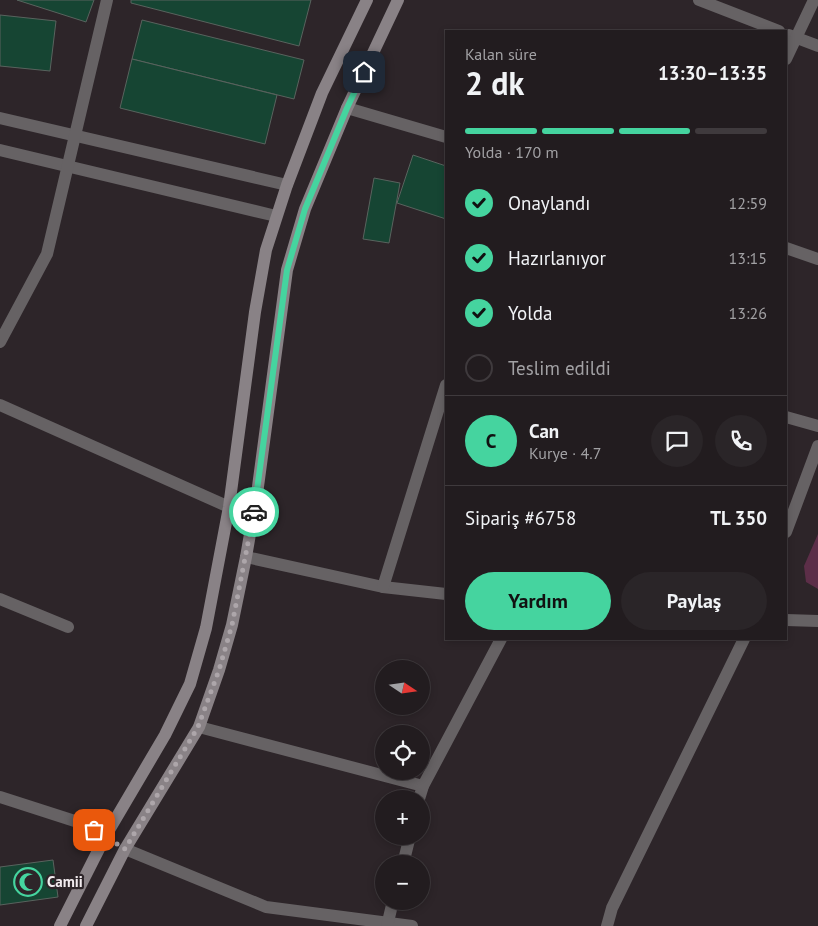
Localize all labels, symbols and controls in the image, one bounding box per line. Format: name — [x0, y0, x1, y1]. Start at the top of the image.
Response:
text: Kalan süre — [465, 44, 537, 64]
pin — [343, 51, 385, 93]
icon: home — [350, 58, 378, 86]
text: 13:30–13:35 — [658, 61, 767, 85]
text: 2 dk — [465, 62, 524, 104]
text: Yolda · 170 m — [465, 142, 559, 162]
icon: check — [465, 189, 493, 217]
text: Onaylandı — [508, 191, 590, 215]
text: 12:59 — [729, 193, 767, 213]
icon: check — [465, 244, 493, 272]
text: Hazırlanıyor — [508, 246, 606, 270]
text: 13:15 — [729, 248, 767, 268]
icon: check — [465, 299, 493, 327]
text: Yolda — [508, 301, 552, 325]
text: 13:26 — [729, 303, 767, 323]
text: Teslim edildi — [508, 356, 611, 380]
button: chat — [651, 415, 703, 467]
button: phone — [715, 415, 767, 467]
text: Can — [529, 419, 559, 443]
text: C — [486, 429, 496, 453]
text: Kurye · 4.7 — [529, 443, 601, 463]
courier — [229, 487, 279, 537]
icon: car — [240, 498, 268, 526]
text: Sipariş #6758 — [465, 506, 576, 530]
text: TL 350 — [710, 506, 767, 530]
button: Yardım — [465, 572, 611, 630]
button: Paylaş — [621, 572, 767, 630]
north arrow — [375, 660, 430, 715]
map controls — [375, 660, 430, 910]
button: locate — [375, 725, 430, 780]
button: + — [375, 790, 430, 845]
pin — [73, 809, 115, 851]
icon: bag — [80, 816, 108, 844]
button: − — [375, 855, 430, 910]
mosque icon: Camii — [13, 867, 43, 897]
place label: Camii — [47, 872, 83, 891]

